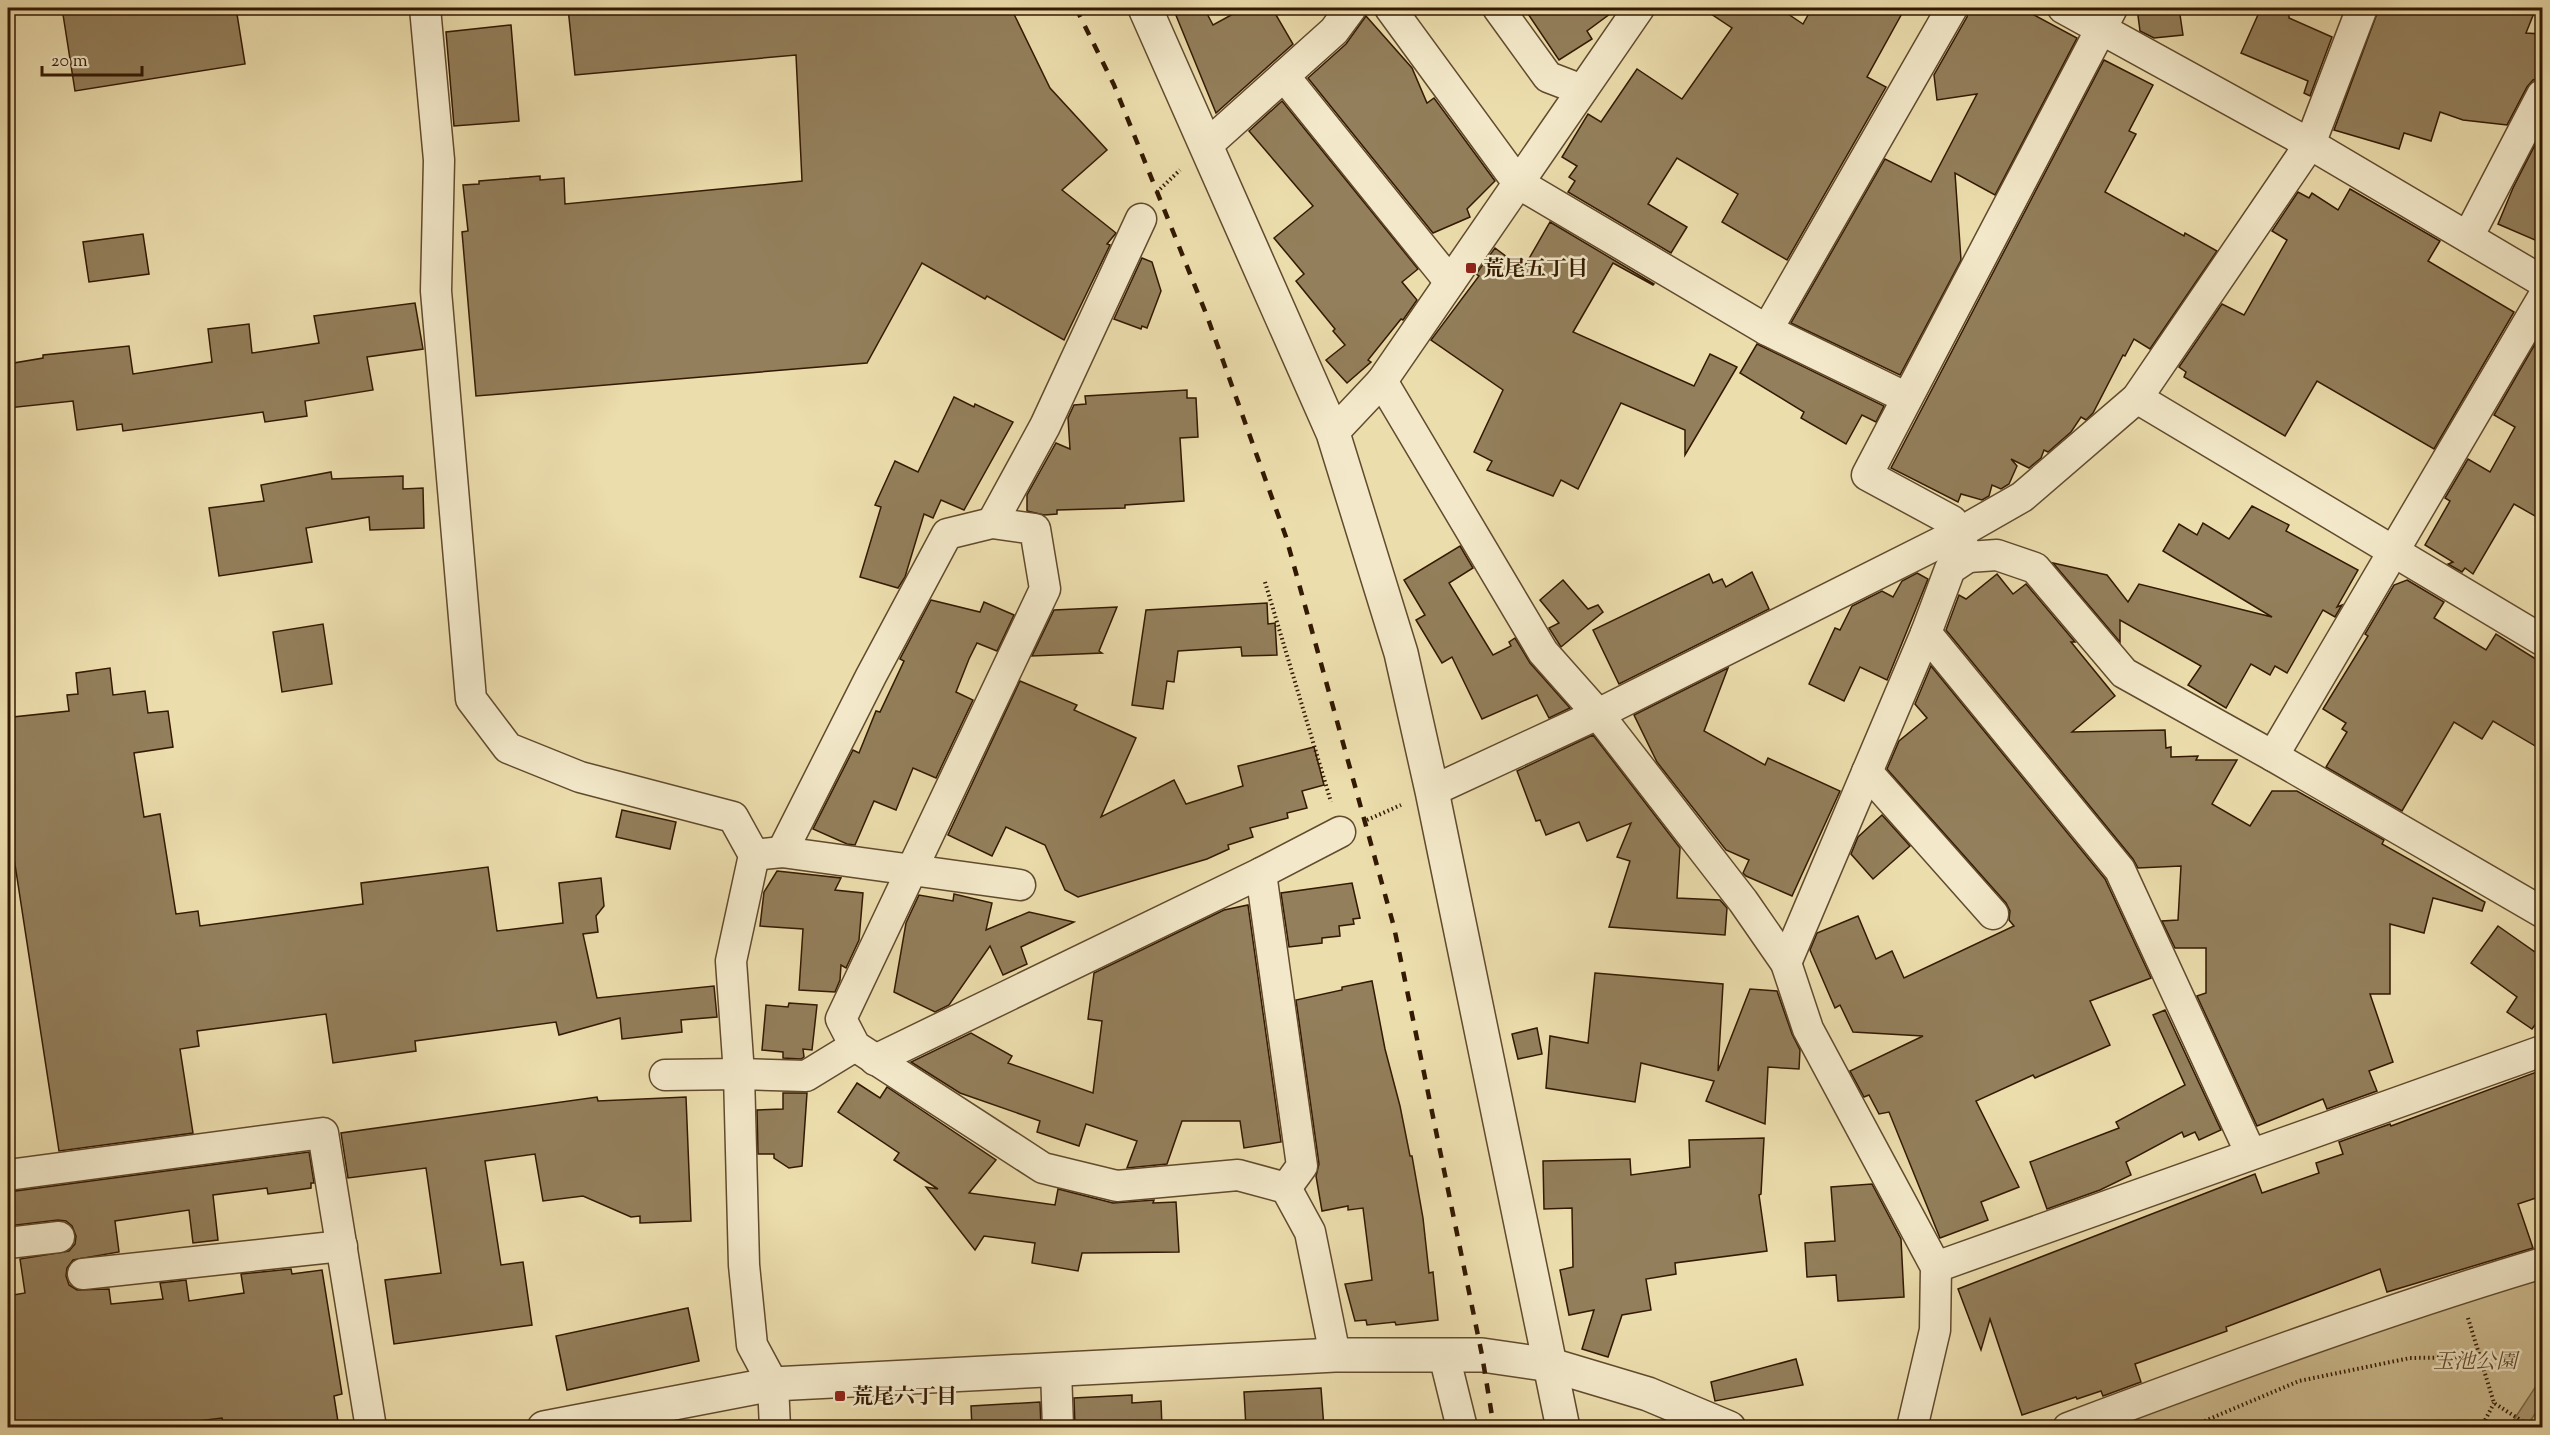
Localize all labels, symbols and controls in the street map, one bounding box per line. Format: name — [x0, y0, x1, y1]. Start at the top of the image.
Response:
scale bar — [42, 39, 142, 77]
text: 20 m — [51, 49, 88, 75]
place label: 荒尾五丁目 — [1483, 255, 1588, 285]
marker: 荒尾五丁目 — [1464, 261, 1478, 275]
park label: 玉池公園 — [2433, 1348, 2520, 1378]
place label: 荒尾六丁目 — [852, 1383, 957, 1413]
marker: 荒尾六丁目 — [833, 1389, 847, 1403]

